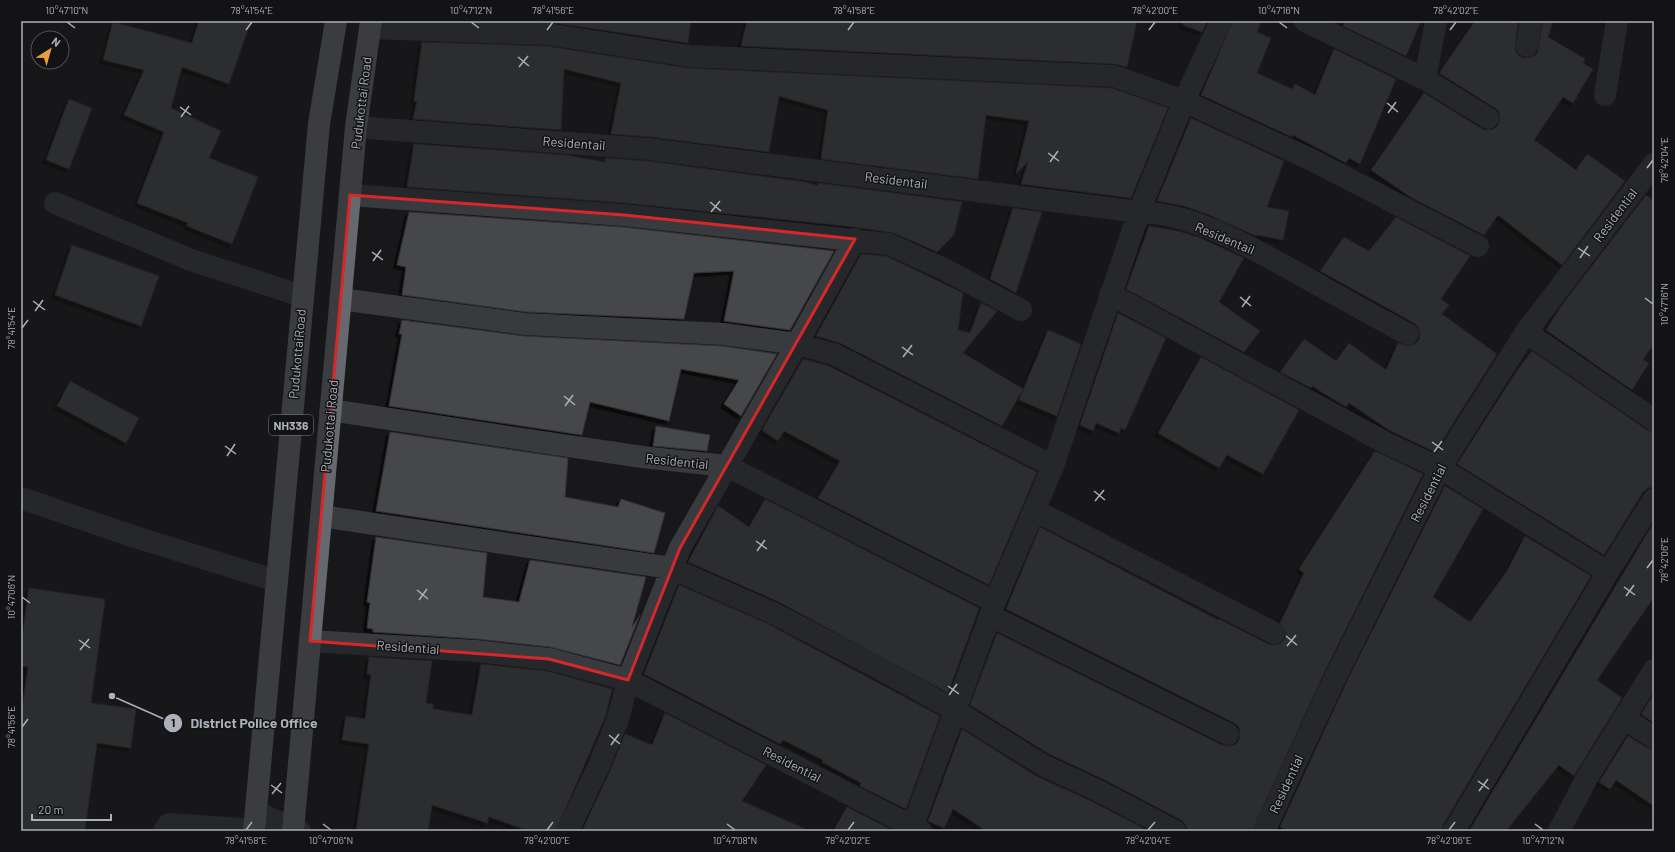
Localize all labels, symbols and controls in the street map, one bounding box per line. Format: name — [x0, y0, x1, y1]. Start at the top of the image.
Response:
text: 10°47'10"N — [46, 4, 88, 16]
text: 78°41'54"E — [231, 4, 273, 16]
text: 10°47'12"N — [450, 4, 492, 16]
text: 78°41'56"E — [532, 4, 574, 16]
text: 78°41'58"E — [833, 4, 875, 16]
text: 78°42'00"E — [1132, 4, 1178, 16]
text: 10°47'16"N — [1258, 4, 1300, 16]
text: 78°42'02"E — [1433, 4, 1479, 16]
north arrow — [30, 30, 70, 70]
text: N — [49, 34, 63, 49]
street label: Pudukottai Road — [347, 56, 375, 150]
street label: Residentail — [542, 133, 606, 153]
text: 78°42'04"E — [1658, 137, 1670, 183]
street label: Residentail — [864, 168, 928, 192]
street label: Residential — [1590, 185, 1640, 245]
street label: Residentail — [1193, 218, 1257, 258]
text: 10°47'16"N — [1658, 283, 1670, 325]
text: 78°41'54"E — [5, 307, 17, 349]
street label: PudukottaiRoad — [285, 308, 309, 400]
street label: Pudukottai Road — [317, 379, 341, 473]
road number: NH336 — [269, 415, 313, 435]
street label: Residential — [645, 450, 709, 472]
street label: Residential — [1407, 461, 1449, 525]
text: 78°42'06"E — [1658, 537, 1670, 583]
text: 10°47'06"N — [5, 575, 17, 619]
street label: Residential — [376, 637, 440, 657]
text: 78°41'56"E — [5, 706, 17, 748]
callout: District Police Office — [163, 710, 326, 736]
text: District Police Office — [190, 714, 318, 731]
text: 1 — [171, 715, 175, 729]
street label: Residential — [760, 743, 824, 785]
street label: Residential — [1265, 752, 1307, 816]
scale bar — [32, 796, 111, 822]
text: 20 m — [38, 802, 64, 816]
text: 78°41'58"E — [225, 834, 267, 846]
text: 10°47'06"N — [309, 834, 353, 846]
text: 78°42'00"E — [524, 834, 570, 846]
text: 10°47'08"N — [713, 834, 757, 846]
text: 78°42'02"E — [825, 834, 871, 846]
text: 78°42'04"E — [1125, 834, 1171, 846]
text: 78°42'06"E — [1426, 834, 1472, 846]
text: 10°47'12"N — [1522, 834, 1564, 846]

